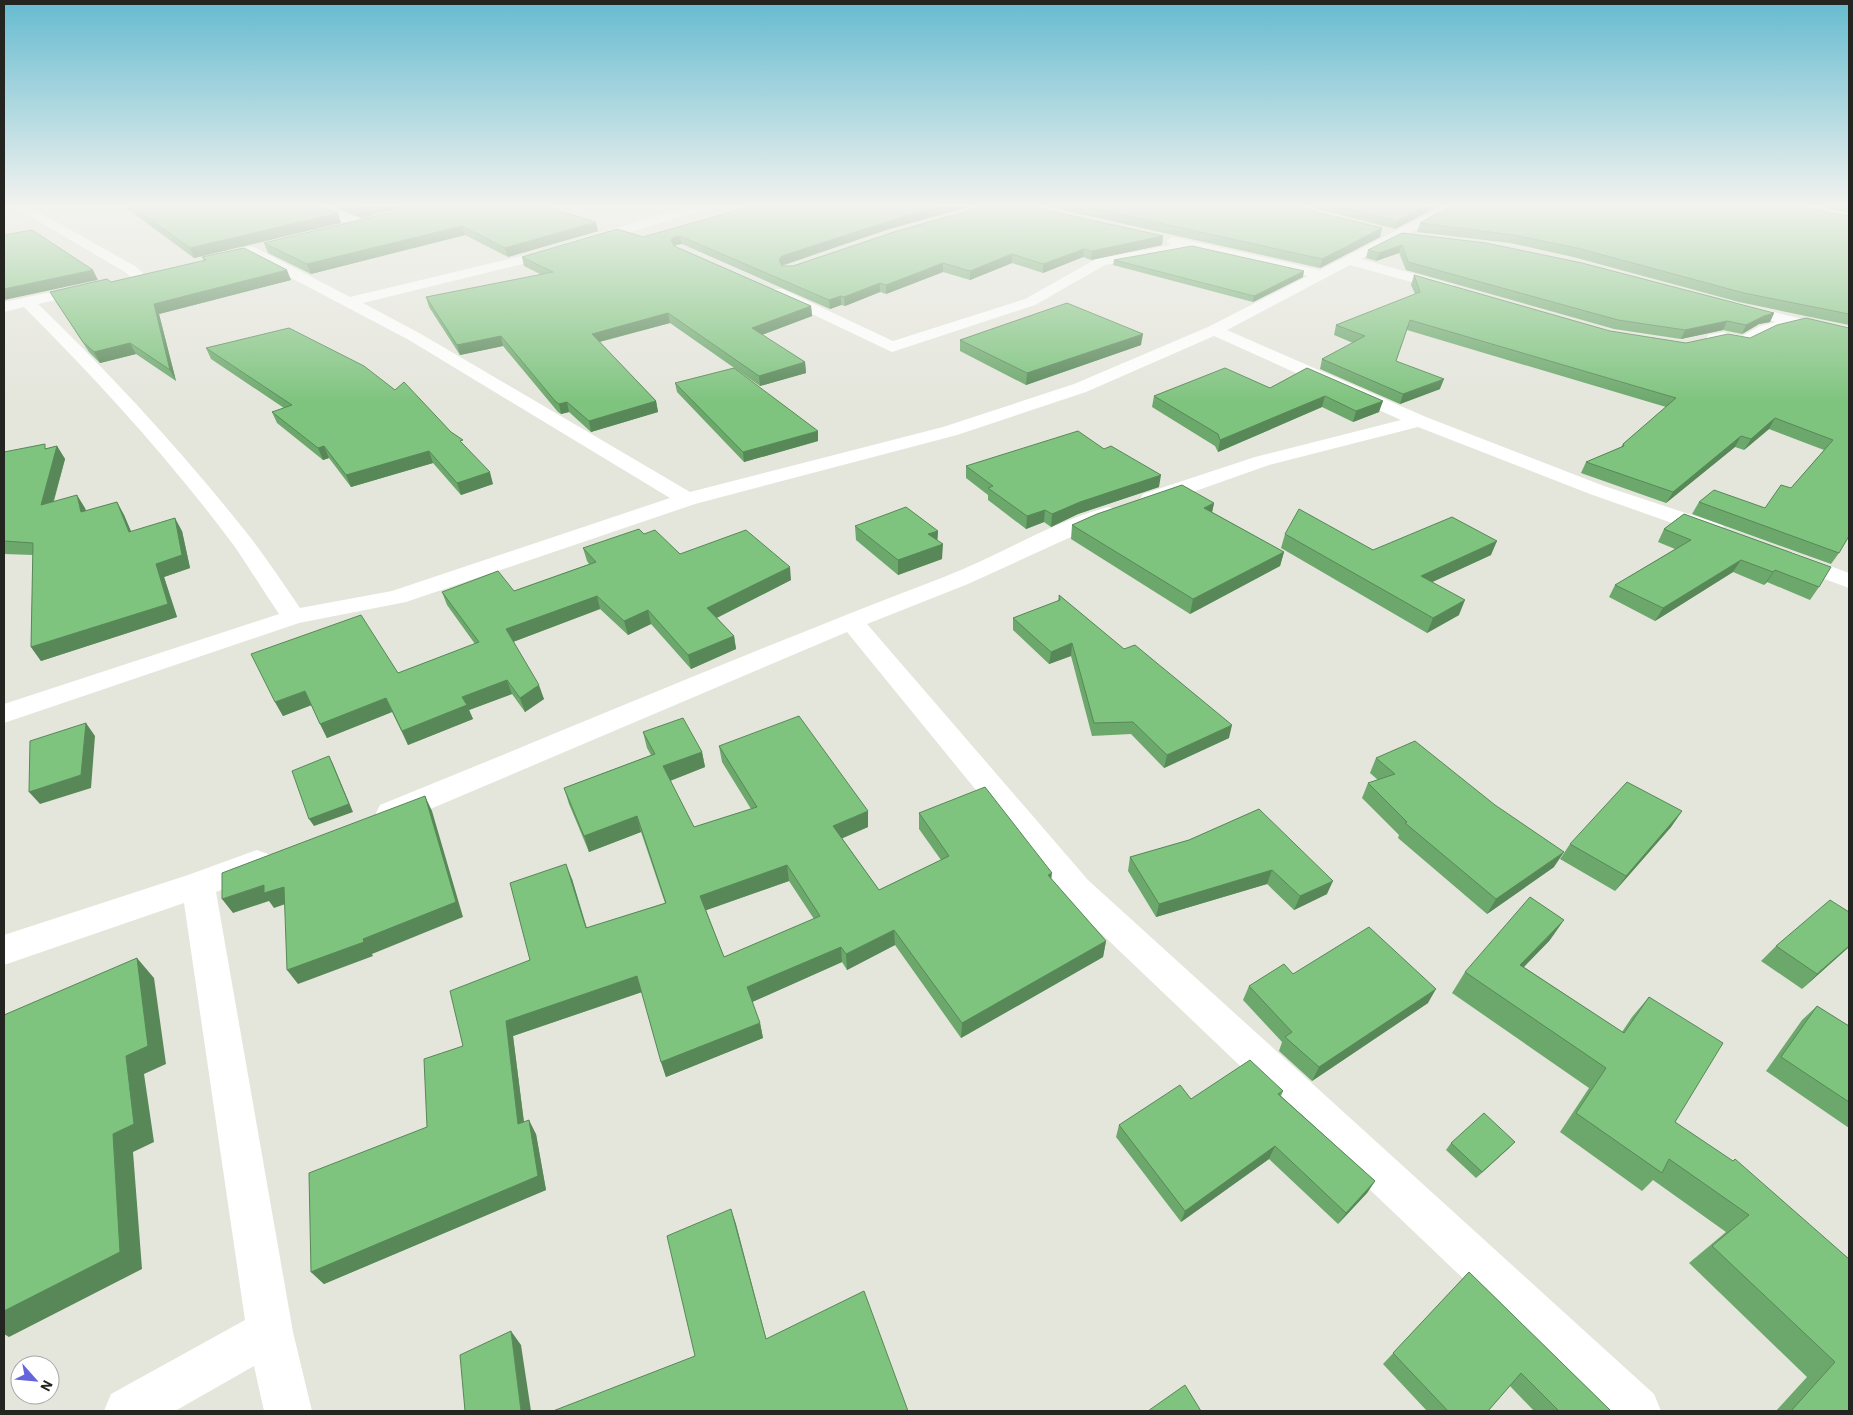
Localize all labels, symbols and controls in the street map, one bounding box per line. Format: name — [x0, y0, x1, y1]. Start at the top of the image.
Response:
north arrow — [10, 1355, 60, 1405]
text: N — [36, 1377, 57, 1395]

